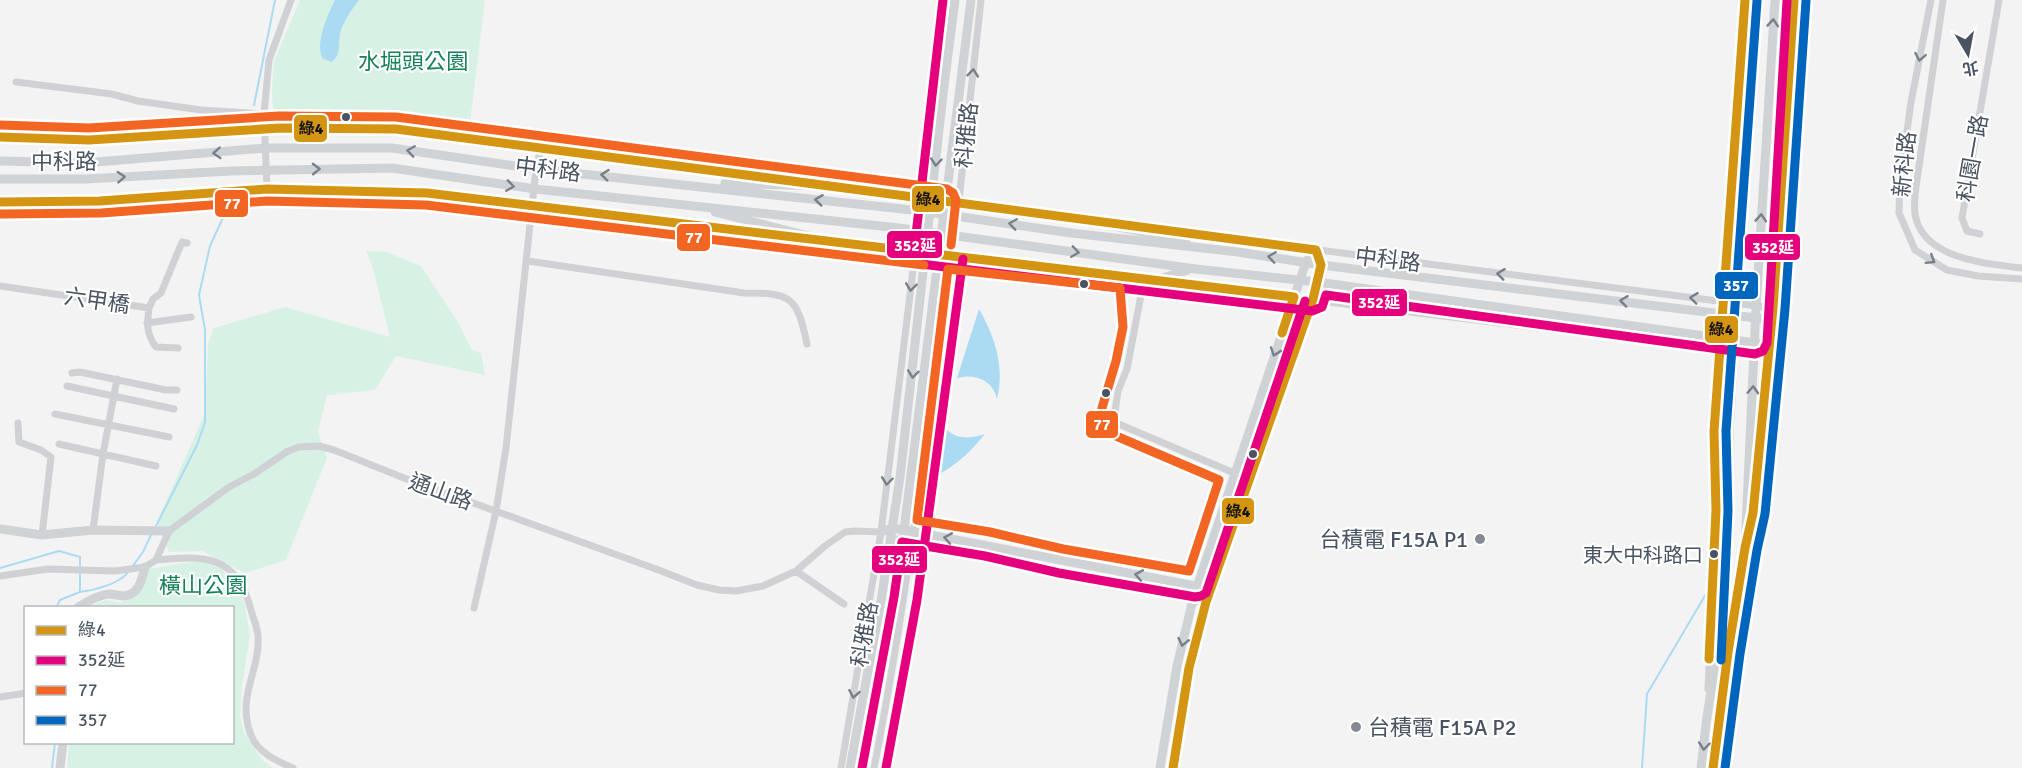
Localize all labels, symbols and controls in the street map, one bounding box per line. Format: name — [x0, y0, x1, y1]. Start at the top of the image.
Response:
one-way arrow — [1767, 19, 1780, 28]
north arrow — [1938, 24, 1998, 84]
park label: 水堀頭公園 — [358, 48, 468, 75]
one-way arrow — [1914, 52, 1927, 62]
text: 北 — [1961, 57, 1980, 79]
one-way arrow — [966, 69, 978, 78]
street label: 科雅路 — [950, 101, 983, 169]
unlabelled marker — [340, 111, 352, 123]
street label: 科園一路 — [1952, 112, 1993, 204]
line badge: 綠4 — [293, 114, 328, 143]
text: 綠4 — [299, 119, 324, 139]
street label: 新科路 — [1888, 130, 1921, 198]
one-way arrow — [212, 146, 221, 159]
one-way arrow — [407, 146, 416, 158]
street label: 中科路 — [31, 148, 97, 175]
street label: 中科路 — [514, 152, 582, 187]
one-way arrow — [930, 158, 943, 167]
one-way arrow — [312, 163, 321, 175]
one-way arrow — [600, 170, 609, 182]
one-way arrow — [117, 171, 126, 184]
one-way arrow — [505, 179, 514, 191]
line badge: 綠4 — [911, 185, 945, 213]
line badge: 77 — [214, 189, 249, 218]
text: 綠4 — [916, 190, 941, 210]
text: 77 — [223, 194, 241, 214]
one-way arrow — [815, 194, 824, 206]
one-way arrow — [1755, 214, 1768, 223]
one-way arrow — [1008, 219, 1017, 231]
line badge: 77 — [676, 223, 711, 252]
text: 77 — [685, 228, 703, 248]
line badge: 352延 — [886, 230, 943, 259]
line badge: 352延 — [1744, 233, 1801, 261]
text: 352延 — [894, 236, 936, 256]
text: 352延 — [1752, 238, 1794, 258]
street label: 中科路 — [1354, 242, 1422, 277]
one-way arrow — [1071, 246, 1080, 258]
one-way arrow — [1267, 252, 1277, 264]
one-way arrow — [1925, 252, 1935, 264]
one-way arrow — [1496, 268, 1505, 280]
line badge: 357 — [1714, 271, 1759, 300]
text: 357 — [1723, 276, 1749, 296]
unlabelled marker — [1078, 278, 1090, 290]
street label: 六甲橋 — [62, 283, 131, 318]
one-way arrow — [906, 283, 918, 292]
line badge: 352延 — [1351, 288, 1408, 317]
text: 352延 — [1358, 293, 1400, 313]
one-way arrow — [1690, 293, 1699, 305]
one-way arrow — [1619, 295, 1628, 308]
line badge: 綠4 — [1704, 315, 1739, 344]
text: 綠4 — [1709, 320, 1734, 340]
one-way arrow — [1270, 346, 1283, 357]
one-way arrow — [907, 369, 920, 378]
one-way arrow — [1746, 386, 1759, 395]
unlabelled marker — [1100, 387, 1112, 399]
line badge: 77 — [1085, 410, 1119, 439]
text: 77 — [1093, 415, 1111, 435]
unlabelled marker — [1247, 448, 1259, 460]
street label: 通山路 — [405, 467, 476, 515]
one-way arrow — [882, 476, 894, 485]
line badge: 綠4 — [1221, 497, 1255, 525]
text: 綠4 — [1226, 502, 1251, 522]
place label: 台積電 F15A P1 — [1319, 526, 1468, 553]
one-way arrow — [943, 532, 953, 545]
marker: 台積電 F15A P1 — [1473, 532, 1487, 546]
place label: 東大中科路口 — [1583, 543, 1703, 568]
line badge: 352延 — [871, 545, 928, 574]
marker: 東大中科路口 — [1708, 548, 1720, 560]
text: 352延 — [878, 550, 920, 570]
one-way arrow — [1135, 569, 1145, 582]
park label: 橫山公園 — [159, 572, 247, 599]
street label: 科雅路 — [845, 599, 884, 669]
legend — [24, 606, 234, 744]
text: 綠4 — [78, 619, 106, 641]
one-way arrow — [1177, 637, 1190, 647]
text: 352延 — [78, 649, 125, 671]
text: 77 — [78, 679, 97, 701]
one-way arrow — [848, 689, 860, 699]
text: 357 — [78, 709, 107, 731]
place label: 台積電 F15A P2 — [1368, 714, 1517, 741]
marker: 台積電 F15A P2 — [1349, 720, 1363, 734]
one-way arrow — [1698, 741, 1711, 750]

